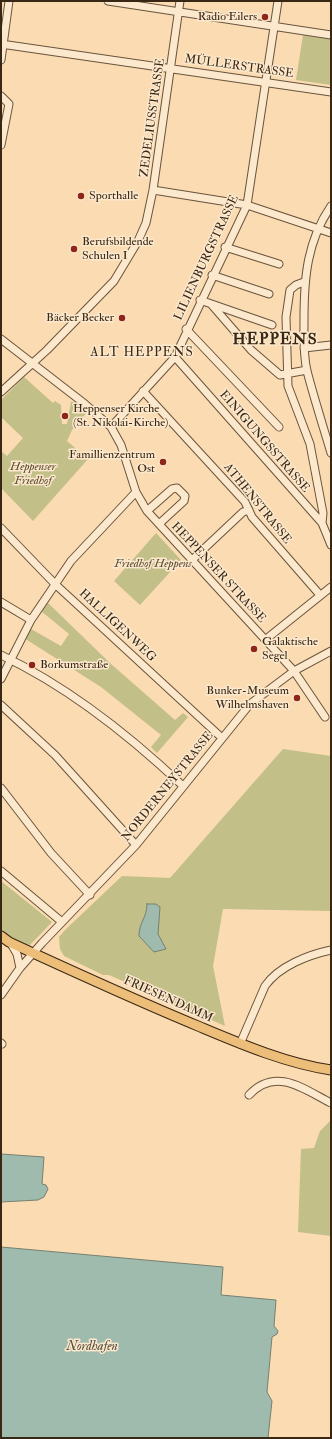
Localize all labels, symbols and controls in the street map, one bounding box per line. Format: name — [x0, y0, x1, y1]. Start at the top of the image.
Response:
place label: Radio Eilers — [198, 10, 257, 24]
marker: Radio Eilers — [260, 12, 270, 22]
street label: MÜLLERSTRASSE — [183, 52, 295, 82]
street label: ZEDELIUSSTRASSE — [138, 58, 168, 178]
place label: Sporthalle — [89, 189, 138, 203]
marker: Sporthalle — [76, 191, 86, 201]
street label: LILIENBURGSTRASSE — [172, 193, 242, 323]
place label: Berufsbildende Schulen I — [82, 235, 154, 263]
marker: Berufsbildende Schulen I — [69, 244, 79, 254]
place label: Bäcker Becker — [46, 311, 114, 325]
marker: Bäcker Becker — [117, 313, 127, 323]
district label: HEPPENS — [232, 331, 318, 351]
district label: ALT HEPPENS — [90, 345, 194, 361]
street label: EINIGUNGSSTRASSE — [216, 388, 312, 496]
place label: Heppenser Kirche (St. Nikolai-Kirche) — [73, 402, 168, 430]
marker: Heppenser Kirche (St. Nikolai-Kirche) — [60, 411, 70, 421]
place label: Famillienzentrum Ost — [69, 448, 155, 476]
marker: Famillienzentrum Ost — [158, 457, 168, 467]
park label: Heppenser Friedhof — [10, 460, 56, 488]
street label: ATHENSTRASSE — [220, 461, 294, 547]
street label: HEPPENSER STRASSE — [168, 520, 268, 626]
park label: Friedhof Heppens — [114, 557, 192, 571]
street label: HALLIGENWEG — [76, 587, 158, 665]
place label: Galaktische Segel — [262, 635, 318, 663]
marker: Galaktische Segel — [249, 644, 259, 654]
place label: Borkumstraße — [40, 658, 108, 672]
marker: Borkumstraße — [27, 660, 37, 670]
place label: Bunker-Museum Wilhelmshaven — [206, 684, 289, 712]
marker: Bunker-Museum Wilhelmshaven — [292, 693, 302, 703]
street label: NORDERNEYSTRASSE — [119, 729, 217, 845]
street label: FRIESENDAMM — [121, 974, 215, 1026]
water label: Nordhafen — [66, 1339, 118, 1355]

